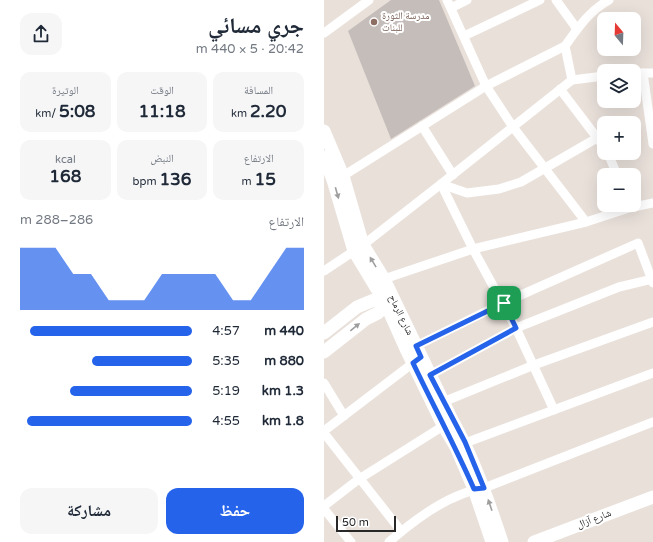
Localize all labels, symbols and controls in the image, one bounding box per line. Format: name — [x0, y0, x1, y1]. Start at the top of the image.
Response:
place label: مدرسة الثورة للبنات — [382, 10, 430, 34]
north arrow — [597, 12, 641, 56]
map controls — [597, 12, 641, 212]
button: share — [20, 13, 62, 55]
text: جري مسائي — [208, 13, 304, 39]
marker: مدرسة الثورة للبنات — [369, 17, 379, 27]
text: 20:42 · 5 × 440 m — [196, 41, 304, 57]
button: layers — [597, 64, 641, 108]
text: الوتيرة — [52, 84, 79, 97]
text: الوقت — [150, 84, 174, 97]
text: المسافة — [244, 84, 273, 97]
text: 5:08 — [59, 101, 95, 122]
text: 11:18 — [138, 101, 186, 122]
text: 2.20 — [250, 101, 286, 122]
text: /km — [35, 107, 59, 120]
text: km — [231, 107, 250, 120]
button: + — [597, 116, 641, 160]
text: النبض — [150, 152, 174, 165]
text: الارتفاع — [244, 152, 274, 165]
text: kcal — [55, 153, 76, 166]
text: 168 — [49, 166, 81, 187]
button: − — [597, 168, 641, 212]
text: 136 — [159, 169, 191, 190]
text: 15 — [254, 169, 276, 190]
text: bpm — [133, 175, 159, 188]
text: m — [242, 175, 254, 188]
one-way arrow — [334, 188, 340, 200]
text: 286–288 m — [20, 212, 93, 228]
text: الارتفاع — [269, 214, 304, 230]
one-way arrow — [370, 256, 377, 268]
pin — [487, 286, 521, 320]
icon: arrive — [493, 292, 515, 314]
street label: شارع الرماح — [386, 293, 416, 338]
text: 4:57 — [212, 323, 240, 339]
text: 440 m — [264, 323, 304, 339]
one-way arrow — [349, 323, 360, 332]
text: 5:35 — [212, 353, 240, 369]
text: 880 m — [264, 353, 304, 369]
text: 5:19 — [212, 383, 240, 399]
text: 1.3 km — [262, 383, 304, 399]
text: 4:55 — [212, 413, 240, 429]
text: 1.8 km — [262, 413, 304, 429]
button: مشاركة — [20, 488, 158, 534]
button: حفظ — [166, 488, 304, 534]
one-way arrow — [487, 499, 493, 511]
street label: شارع آزال — [575, 507, 613, 531]
scale bar — [336, 514, 396, 533]
text: 50 m — [342, 516, 369, 529]

